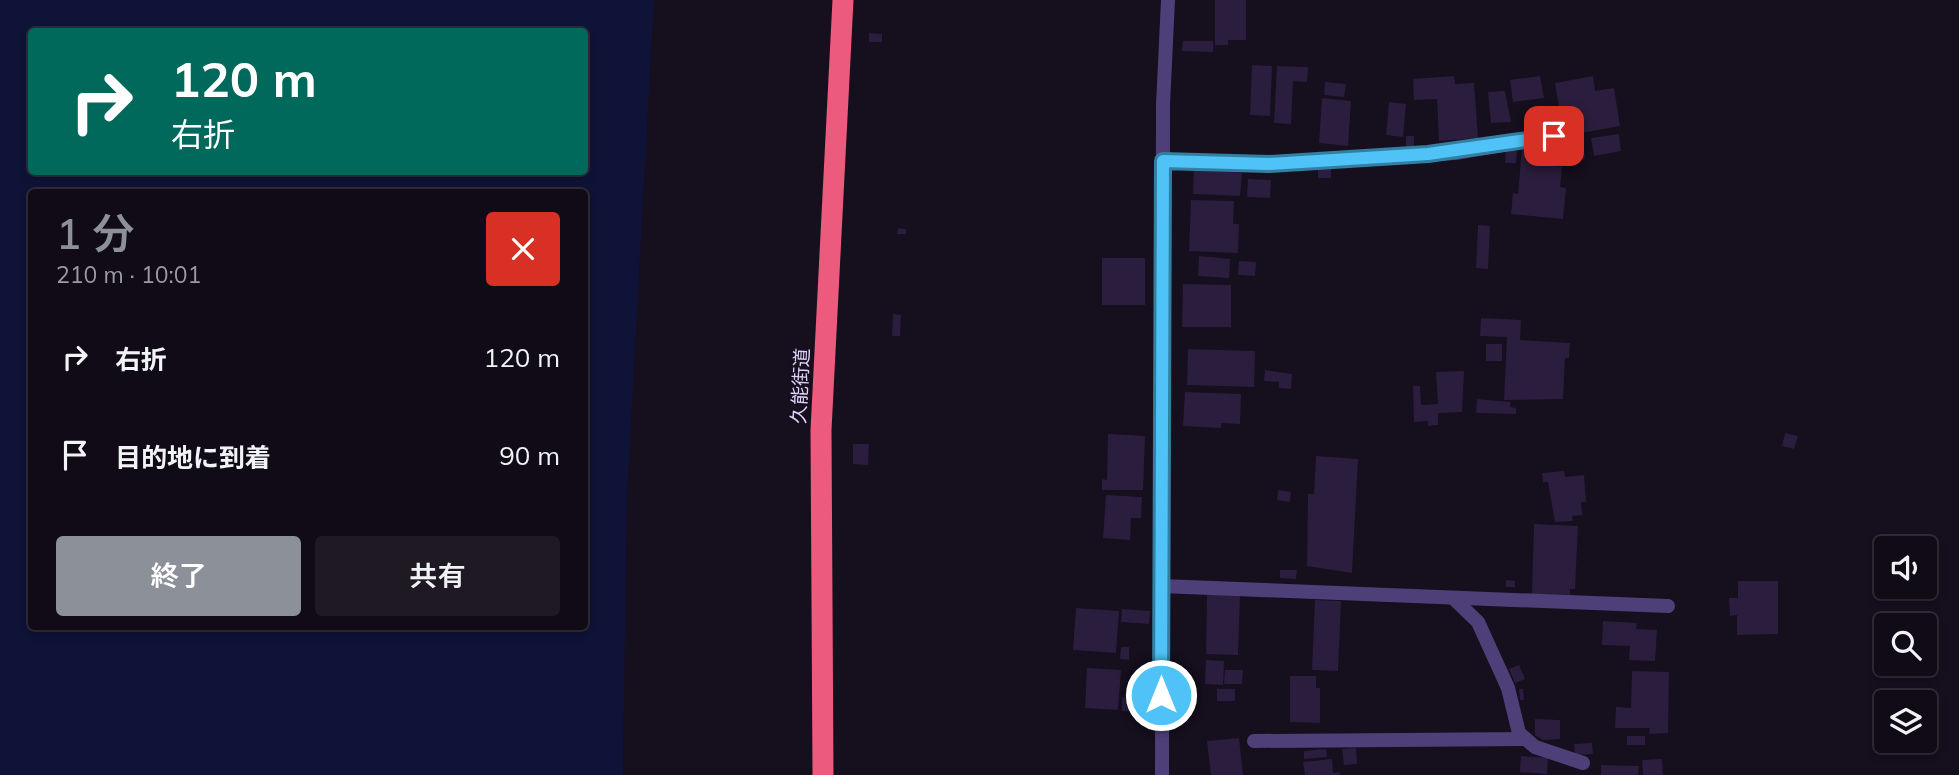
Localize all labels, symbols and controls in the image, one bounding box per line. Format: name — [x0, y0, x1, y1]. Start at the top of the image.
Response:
text: 120 m — [171, 48, 317, 109]
icon: right — [56, 56, 147, 147]
pin — [1524, 106, 1584, 166]
text: 右折 — [171, 114, 235, 154]
icon: arrive — [1535, 117, 1573, 155]
text: 1 分 — [56, 207, 134, 260]
button: close — [486, 212, 560, 286]
text: 210 m · 10:01 — [56, 260, 201, 289]
icon: right — [56, 338, 94, 376]
text: 120 m — [484, 341, 560, 374]
text: 右折 — [115, 343, 167, 376]
street label: 久能街道 — [786, 347, 814, 425]
icon: arrive — [56, 436, 94, 474]
text: 90 m — [499, 439, 560, 472]
text: 目的地に到着 — [115, 441, 271, 474]
button: 終了 — [56, 536, 301, 616]
button: 共有 — [315, 536, 560, 616]
map controls — [1874, 536, 1937, 753]
button: sound — [1874, 536, 1937, 599]
button: search — [1874, 613, 1937, 676]
position arrow — [1124, 658, 1198, 732]
button: layers — [1874, 690, 1937, 753]

